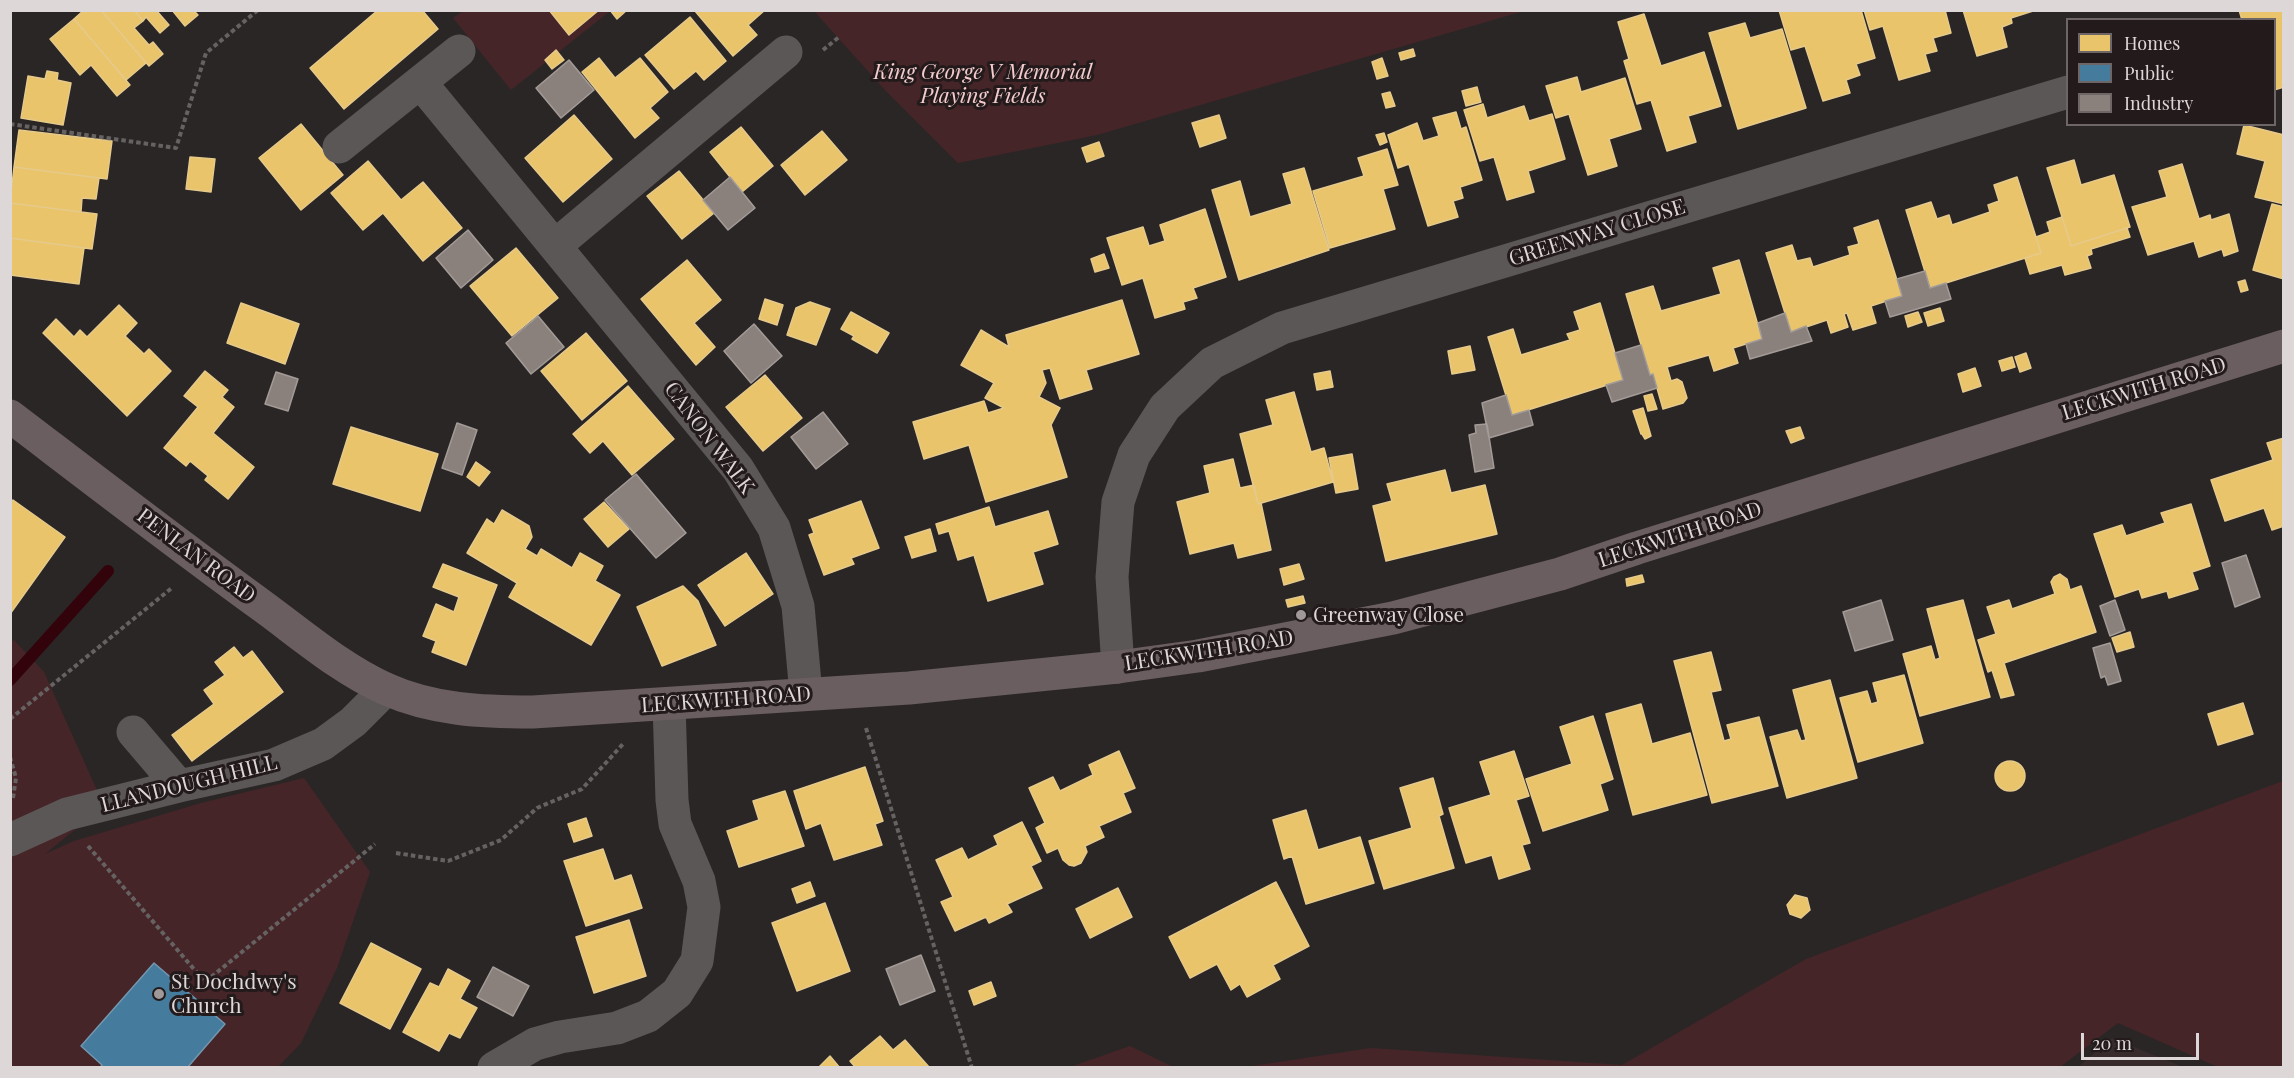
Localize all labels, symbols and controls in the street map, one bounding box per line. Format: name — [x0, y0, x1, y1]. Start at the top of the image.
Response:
legend — [2066, 18, 2276, 126]
text: Homes — [2124, 31, 2180, 55]
park label: King George V Memorial Playing Fields — [874, 59, 1092, 109]
text: Public — [2124, 61, 2174, 85]
text: Industry — [2124, 91, 2193, 115]
street label: GREENWAY CLOSE — [1506, 194, 1688, 272]
street label: LECKWITH ROAD — [2059, 352, 2229, 426]
street label: CANON WALK — [659, 377, 759, 499]
street label: LECKWITH ROAD — [1595, 497, 1765, 573]
street label: PENLAN ROAD — [132, 503, 260, 609]
place label: Greenway Close — [1313, 602, 1464, 628]
marker: Greenway Close — [1294, 608, 1308, 622]
street label: LECKWITH ROAD — [1123, 625, 1295, 677]
street label: LECKWITH ROAD — [640, 681, 812, 719]
street label: LLANDOUGH HILL — [98, 750, 280, 818]
place label: St Dochdwy's Church — [171, 969, 297, 1019]
marker: St Dochdwy's Church — [152, 987, 166, 1001]
scale bar — [2084, 1021, 2202, 1059]
text: 20 m — [2092, 1031, 2132, 1055]

